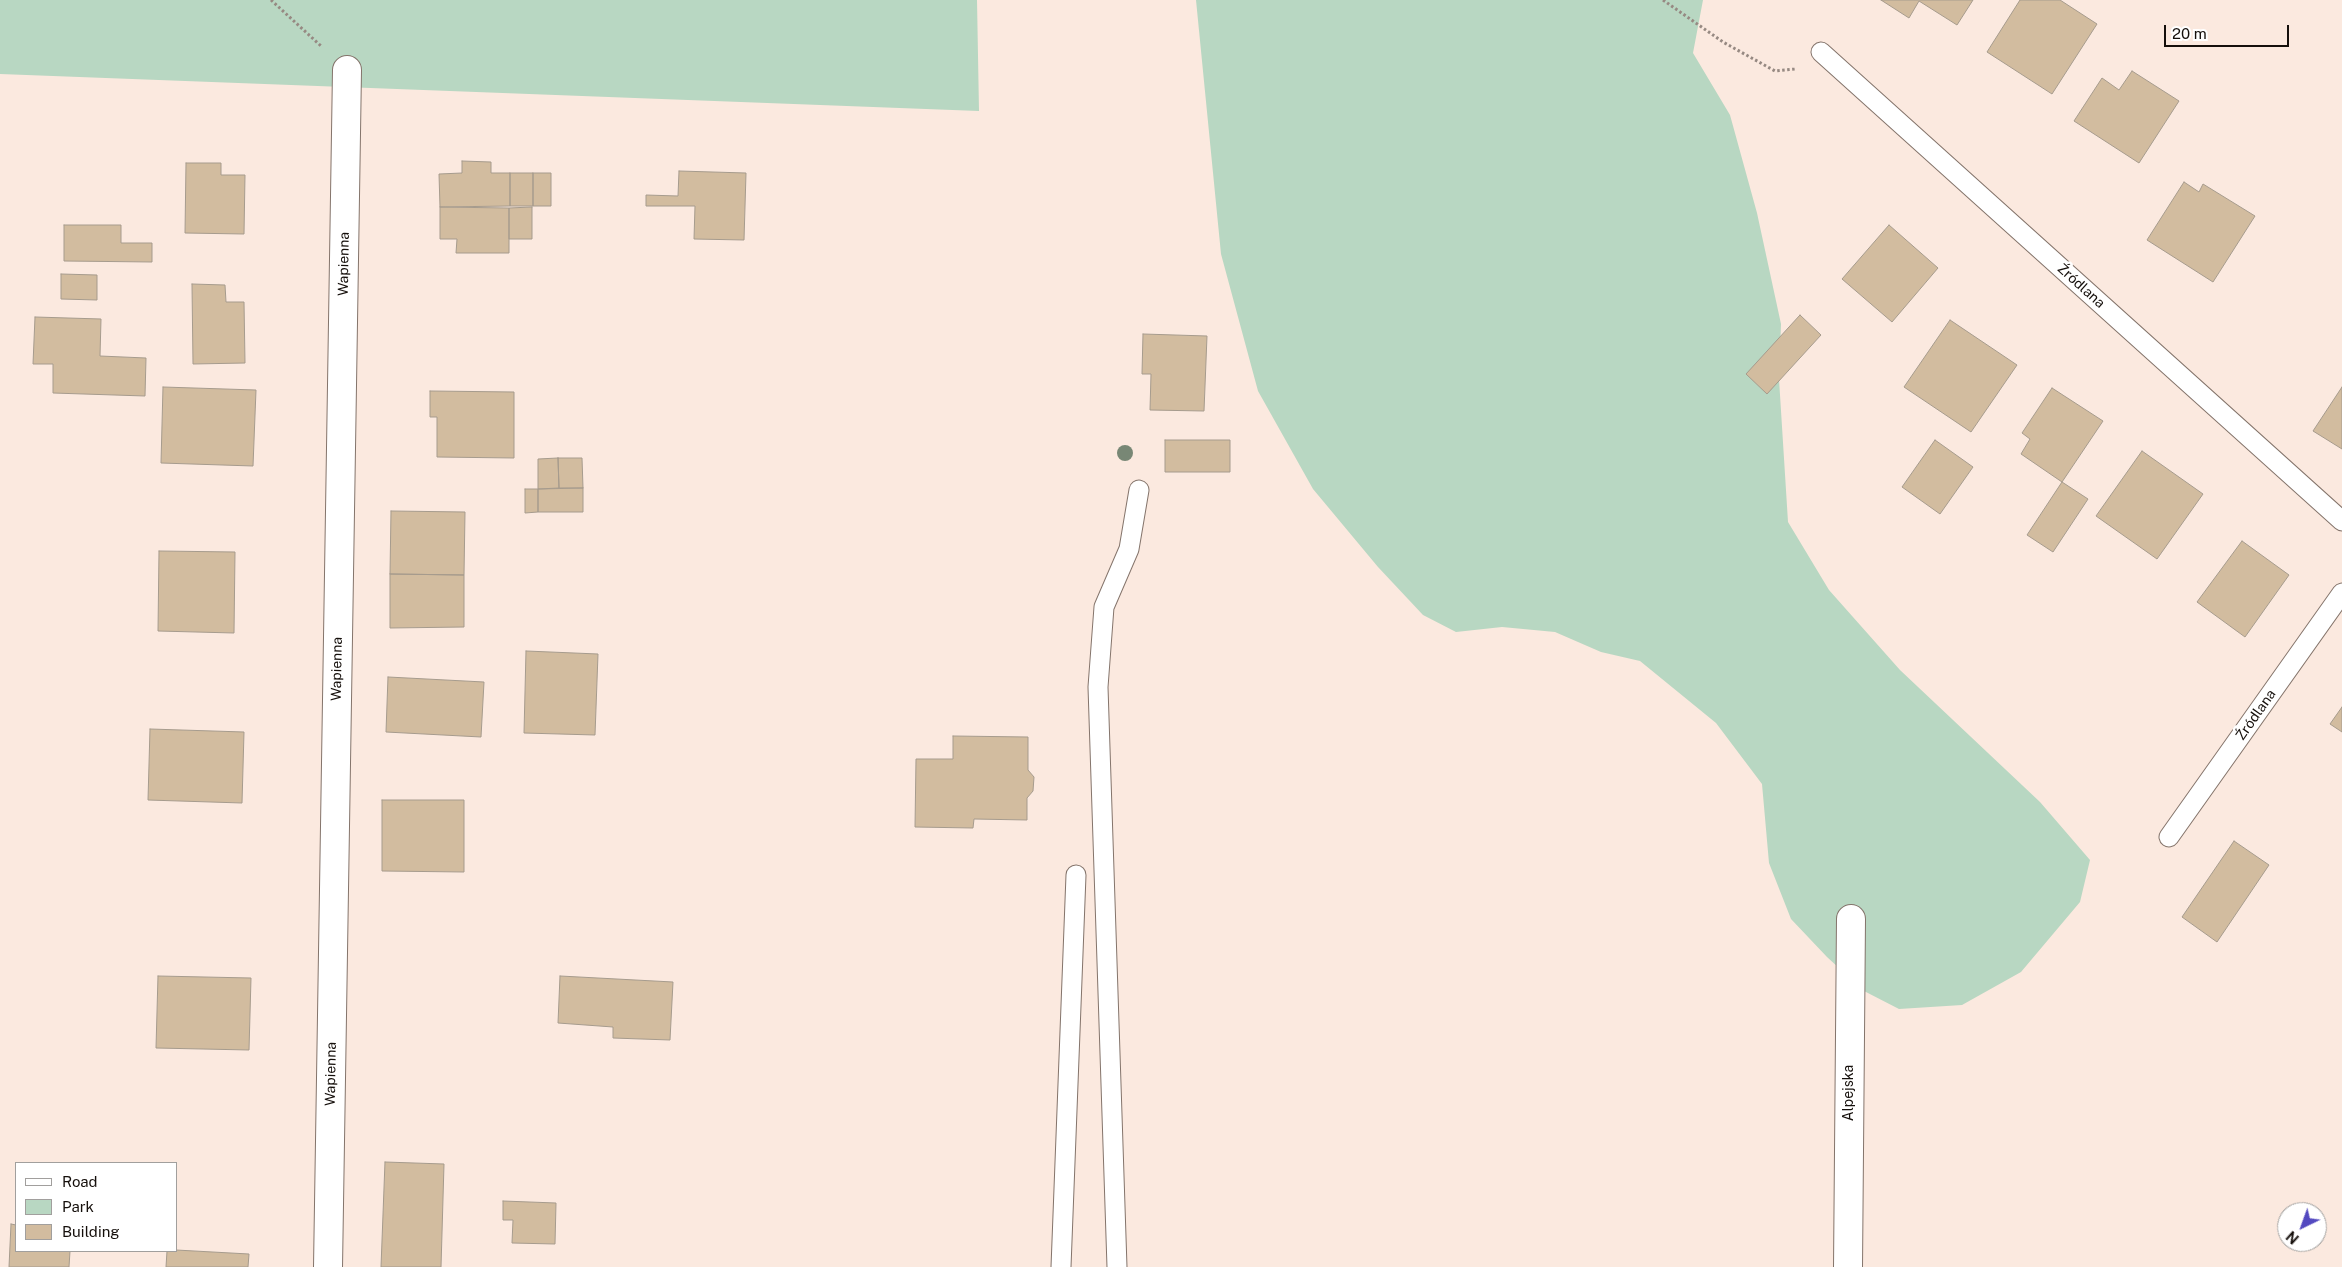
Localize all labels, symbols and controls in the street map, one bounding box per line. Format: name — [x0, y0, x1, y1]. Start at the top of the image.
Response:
scale bar — [2167, 15, 2292, 47]
text: 20 m — [2172, 25, 2207, 42]
street label: Wapienna — [335, 232, 353, 296]
street label: Źródlana — [2054, 260, 2108, 312]
street label: Wapienna — [328, 637, 346, 701]
street label: Źródlana — [2232, 686, 2280, 744]
street label: Wapienna — [322, 1042, 340, 1106]
street label: Alpejska — [1841, 1065, 1857, 1121]
legend — [15, 1162, 178, 1252]
text: Road — [62, 1173, 98, 1190]
text: Park — [62, 1198, 94, 1215]
north arrow — [2277, 1202, 2327, 1252]
text: Building — [62, 1223, 120, 1240]
text: N — [2283, 1228, 2302, 1247]

